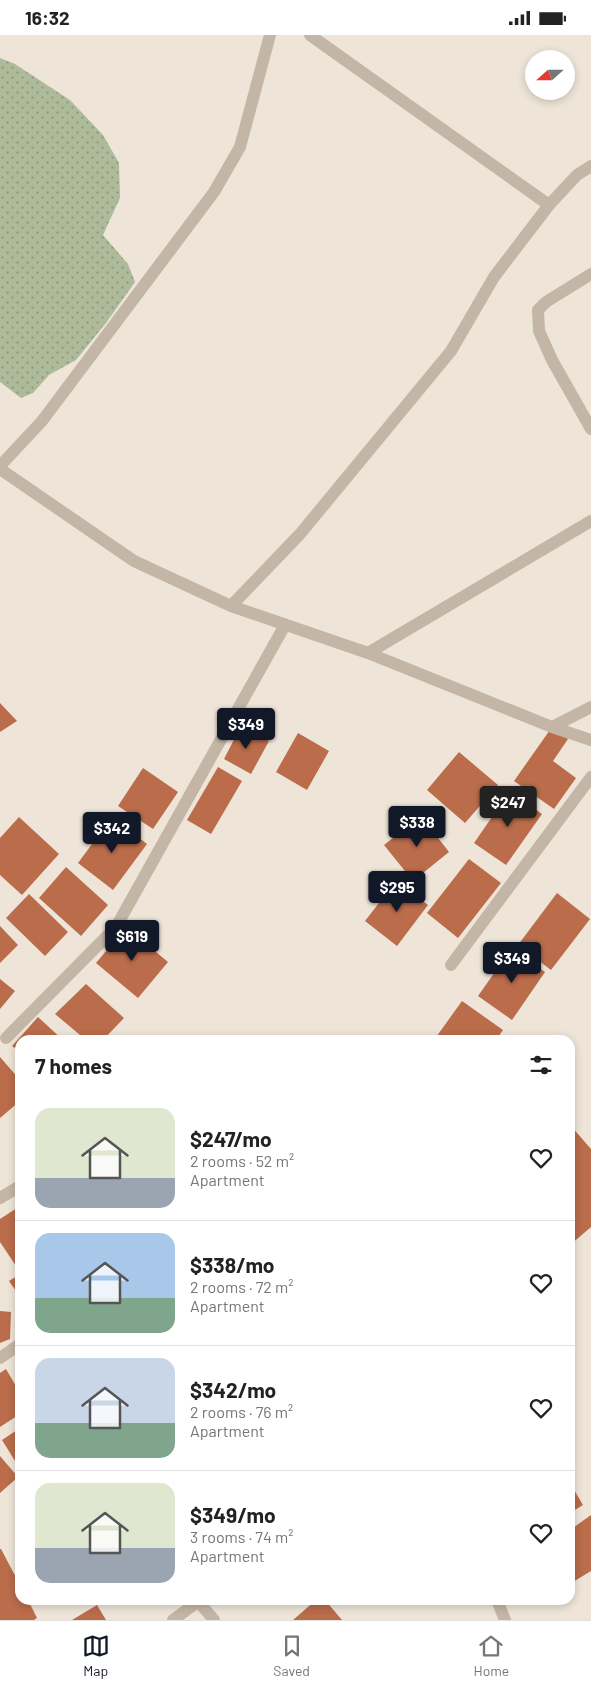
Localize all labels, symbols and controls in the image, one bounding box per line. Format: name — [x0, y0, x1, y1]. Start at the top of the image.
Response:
text: 16:32 — [25, 6, 70, 29]
north arrow — [525, 50, 575, 100]
map controls — [525, 50, 575, 100]
pin: $349 — [216, 707, 276, 750]
text: $349 — [228, 714, 264, 733]
pin: $247 — [478, 785, 538, 828]
text: $247 — [491, 792, 525, 811]
pin: $338 — [387, 805, 447, 848]
pin: $342 — [82, 811, 142, 854]
text: $338 — [399, 812, 435, 831]
text: $342 — [94, 818, 130, 837]
pin: $295 — [367, 871, 427, 913]
text: $295 — [379, 877, 415, 896]
pin: $619 — [102, 919, 162, 962]
text: $619 — [116, 926, 148, 945]
pin: $349 — [482, 941, 542, 984]
text: $349 — [494, 948, 530, 967]
icon: filters — [527, 1051, 555, 1079]
text: 7 homes — [35, 1053, 112, 1078]
text: $247/mo — [190, 1126, 272, 1151]
icon: home — [75, 1128, 135, 1188]
icon: heart — [527, 1144, 555, 1172]
text: 2 rooms · 52 m² — [190, 1151, 294, 1170]
text: Apartment — [190, 1170, 265, 1189]
text: $338/mo — [190, 1252, 275, 1277]
icon: home — [75, 1253, 135, 1313]
icon: heart — [527, 1269, 555, 1297]
text: 2 rooms · 72 m² — [190, 1277, 293, 1296]
text: Apartment — [190, 1296, 265, 1315]
text: $342/mo — [190, 1377, 276, 1402]
icon: home — [75, 1378, 135, 1438]
icon: heart — [527, 1394, 555, 1422]
text: 2 rooms · 76 m² — [190, 1402, 293, 1421]
text: Apartment — [190, 1421, 265, 1440]
text: $349/mo — [190, 1502, 276, 1527]
icon: home — [75, 1503, 135, 1563]
icon: heart — [527, 1519, 555, 1547]
text: 3 rooms · 74 m² — [190, 1527, 293, 1546]
text: Apartment — [190, 1546, 265, 1565]
tab: Map — [82, 1632, 110, 1679]
tab: Saved — [273, 1632, 310, 1679]
tab: Home — [474, 1632, 509, 1679]

